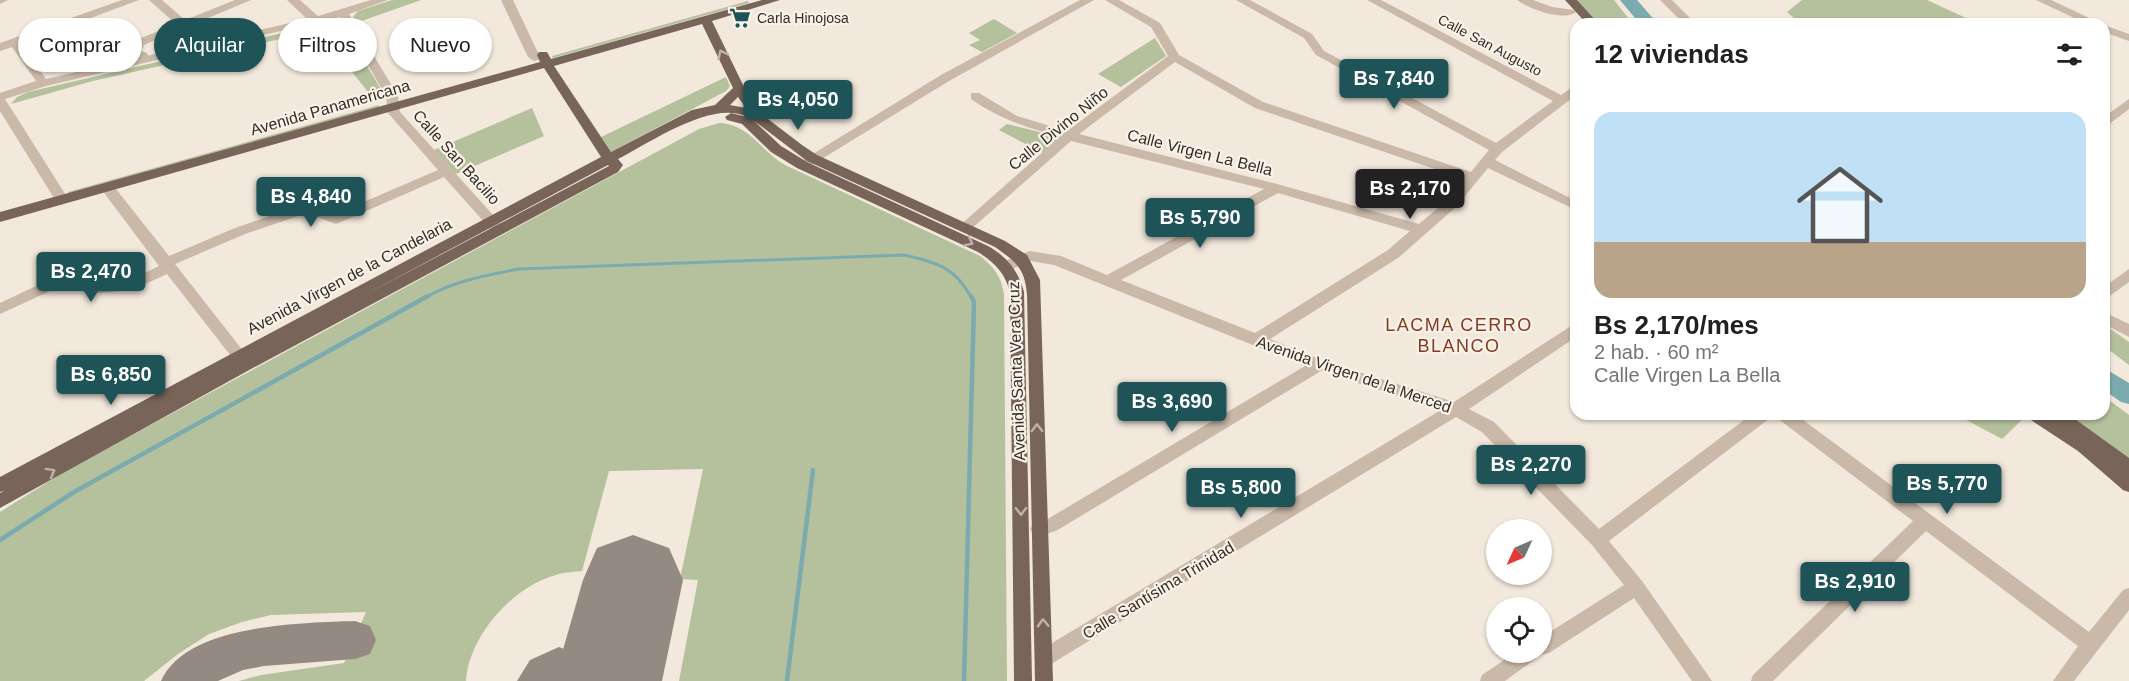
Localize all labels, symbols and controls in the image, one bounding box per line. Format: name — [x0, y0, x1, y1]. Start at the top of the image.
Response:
supermarket icon: Carla Hinojosa — [728, 6, 752, 30]
place label: Carla Hinojosa — [757, 10, 849, 26]
street label: Calle San Augusto — [1435, 11, 1545, 79]
chip: Comprar — [18, 18, 142, 72]
chip: Alquilar — [154, 18, 266, 72]
chip: Filtros — [278, 18, 377, 72]
chip: Nuevo — [389, 18, 492, 72]
icon: filters — [2053, 38, 2086, 71]
text: 12 viviendas — [1594, 39, 1749, 69]
one-way arrow — [718, 50, 729, 60]
pin: Bs 7,840 — [1332, 59, 1456, 110]
text: Bs 7,840 — [1353, 67, 1435, 89]
street label: Avenida Panamericana — [248, 77, 412, 138]
pin: Bs 4,050 — [736, 80, 860, 131]
street label: Calle Divino Niño — [1005, 83, 1111, 174]
text: Bs 4,050 — [757, 88, 839, 110]
street label: Calle San Bacilio — [410, 107, 503, 208]
street label: Calle Virgen La Bella — [1125, 126, 1274, 179]
icon: home — [1786, 151, 1894, 259]
pin: Bs 2,170 — [1348, 169, 1472, 220]
pin: Bs 4,840 — [249, 177, 373, 228]
text: Bs 2,170 — [1369, 177, 1451, 199]
text: Bs 4,840 — [270, 185, 352, 207]
pin: Bs 5,790 — [1138, 198, 1262, 249]
text: Bs 5,790 — [1159, 206, 1241, 228]
street label: Avenida Virgen de la Candelaria — [244, 215, 454, 338]
one-way arrow — [963, 235, 974, 247]
pin: Bs 2,470 — [29, 252, 153, 303]
text: Bs 2,470 — [50, 260, 132, 282]
street label: Avenida Santa Vera Cruz — [1005, 281, 1028, 461]
text: Bs 2,170/mes — [1594, 310, 1759, 340]
district label: LACMA CERRO BLANCO — [1385, 315, 1533, 356]
street label: Avenida Virgen de la Merced — [1254, 333, 1453, 416]
text: 2 hab. · 60 m² — [1594, 341, 1719, 363]
pin: Bs 6,850 — [49, 355, 173, 406]
text: Bs 6,850 — [70, 363, 152, 385]
text: Calle Virgen La Bella — [1594, 364, 1780, 386]
pin: Bs 3,690 — [1110, 382, 1234, 433]
text: Bs 3,690 — [1131, 390, 1213, 412]
one-way arrow — [1031, 423, 1043, 432]
pin: Bs 2,270 — [1469, 445, 1593, 496]
text: Bs 2,270 — [1490, 453, 1572, 475]
pin: Bs 5,770 — [1885, 464, 2009, 515]
one-way arrow — [45, 468, 55, 479]
pin: Bs 5,800 — [1179, 468, 1303, 519]
text: Bs 5,770 — [1906, 472, 1988, 494]
text: Bs 5,800 — [1200, 476, 1282, 498]
one-way arrow — [1015, 506, 1027, 515]
north arrow — [1486, 519, 1552, 585]
map controls — [1486, 519, 1552, 663]
street label: Calle Santísima Trinidad — [1080, 538, 1237, 642]
pin: Bs 2,910 — [1793, 562, 1917, 613]
text: Bs 2,910 — [1814, 570, 1896, 592]
button: locate — [1486, 597, 1552, 663]
one-way arrow — [1036, 618, 1049, 627]

